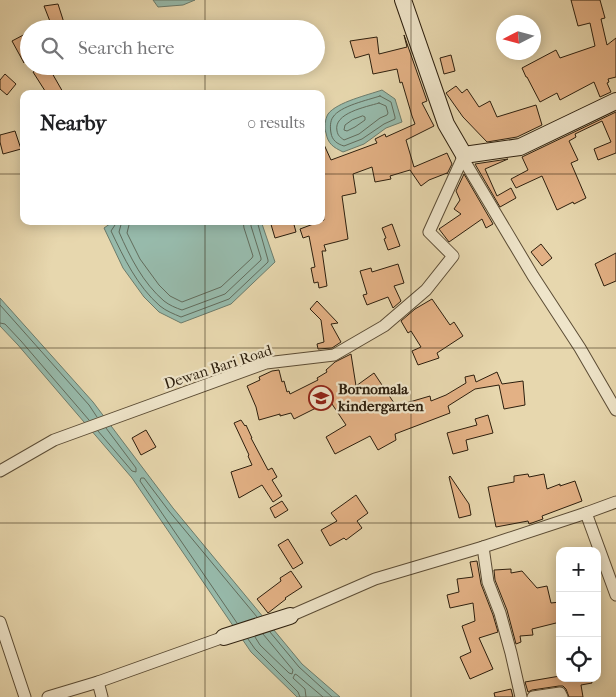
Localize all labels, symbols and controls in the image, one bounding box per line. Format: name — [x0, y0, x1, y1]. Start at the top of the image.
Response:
north arrow — [496, 15, 541, 60]
search box — [20, 20, 325, 75]
icon: search — [38, 34, 66, 62]
text: Search here — [78, 37, 174, 59]
text: Nearby — [40, 111, 106, 135]
text: 0 results — [247, 113, 305, 132]
street label: Dewan Bari Road — [162, 341, 275, 393]
place label: Bornomala kindergarten — [337, 380, 424, 415]
school or university icon: Bornomala kindergarten — [308, 385, 334, 411]
map controls — [556, 547, 601, 682]
button: + — [556, 547, 601, 592]
button: − — [556, 592, 601, 637]
button: locate — [556, 637, 601, 682]

